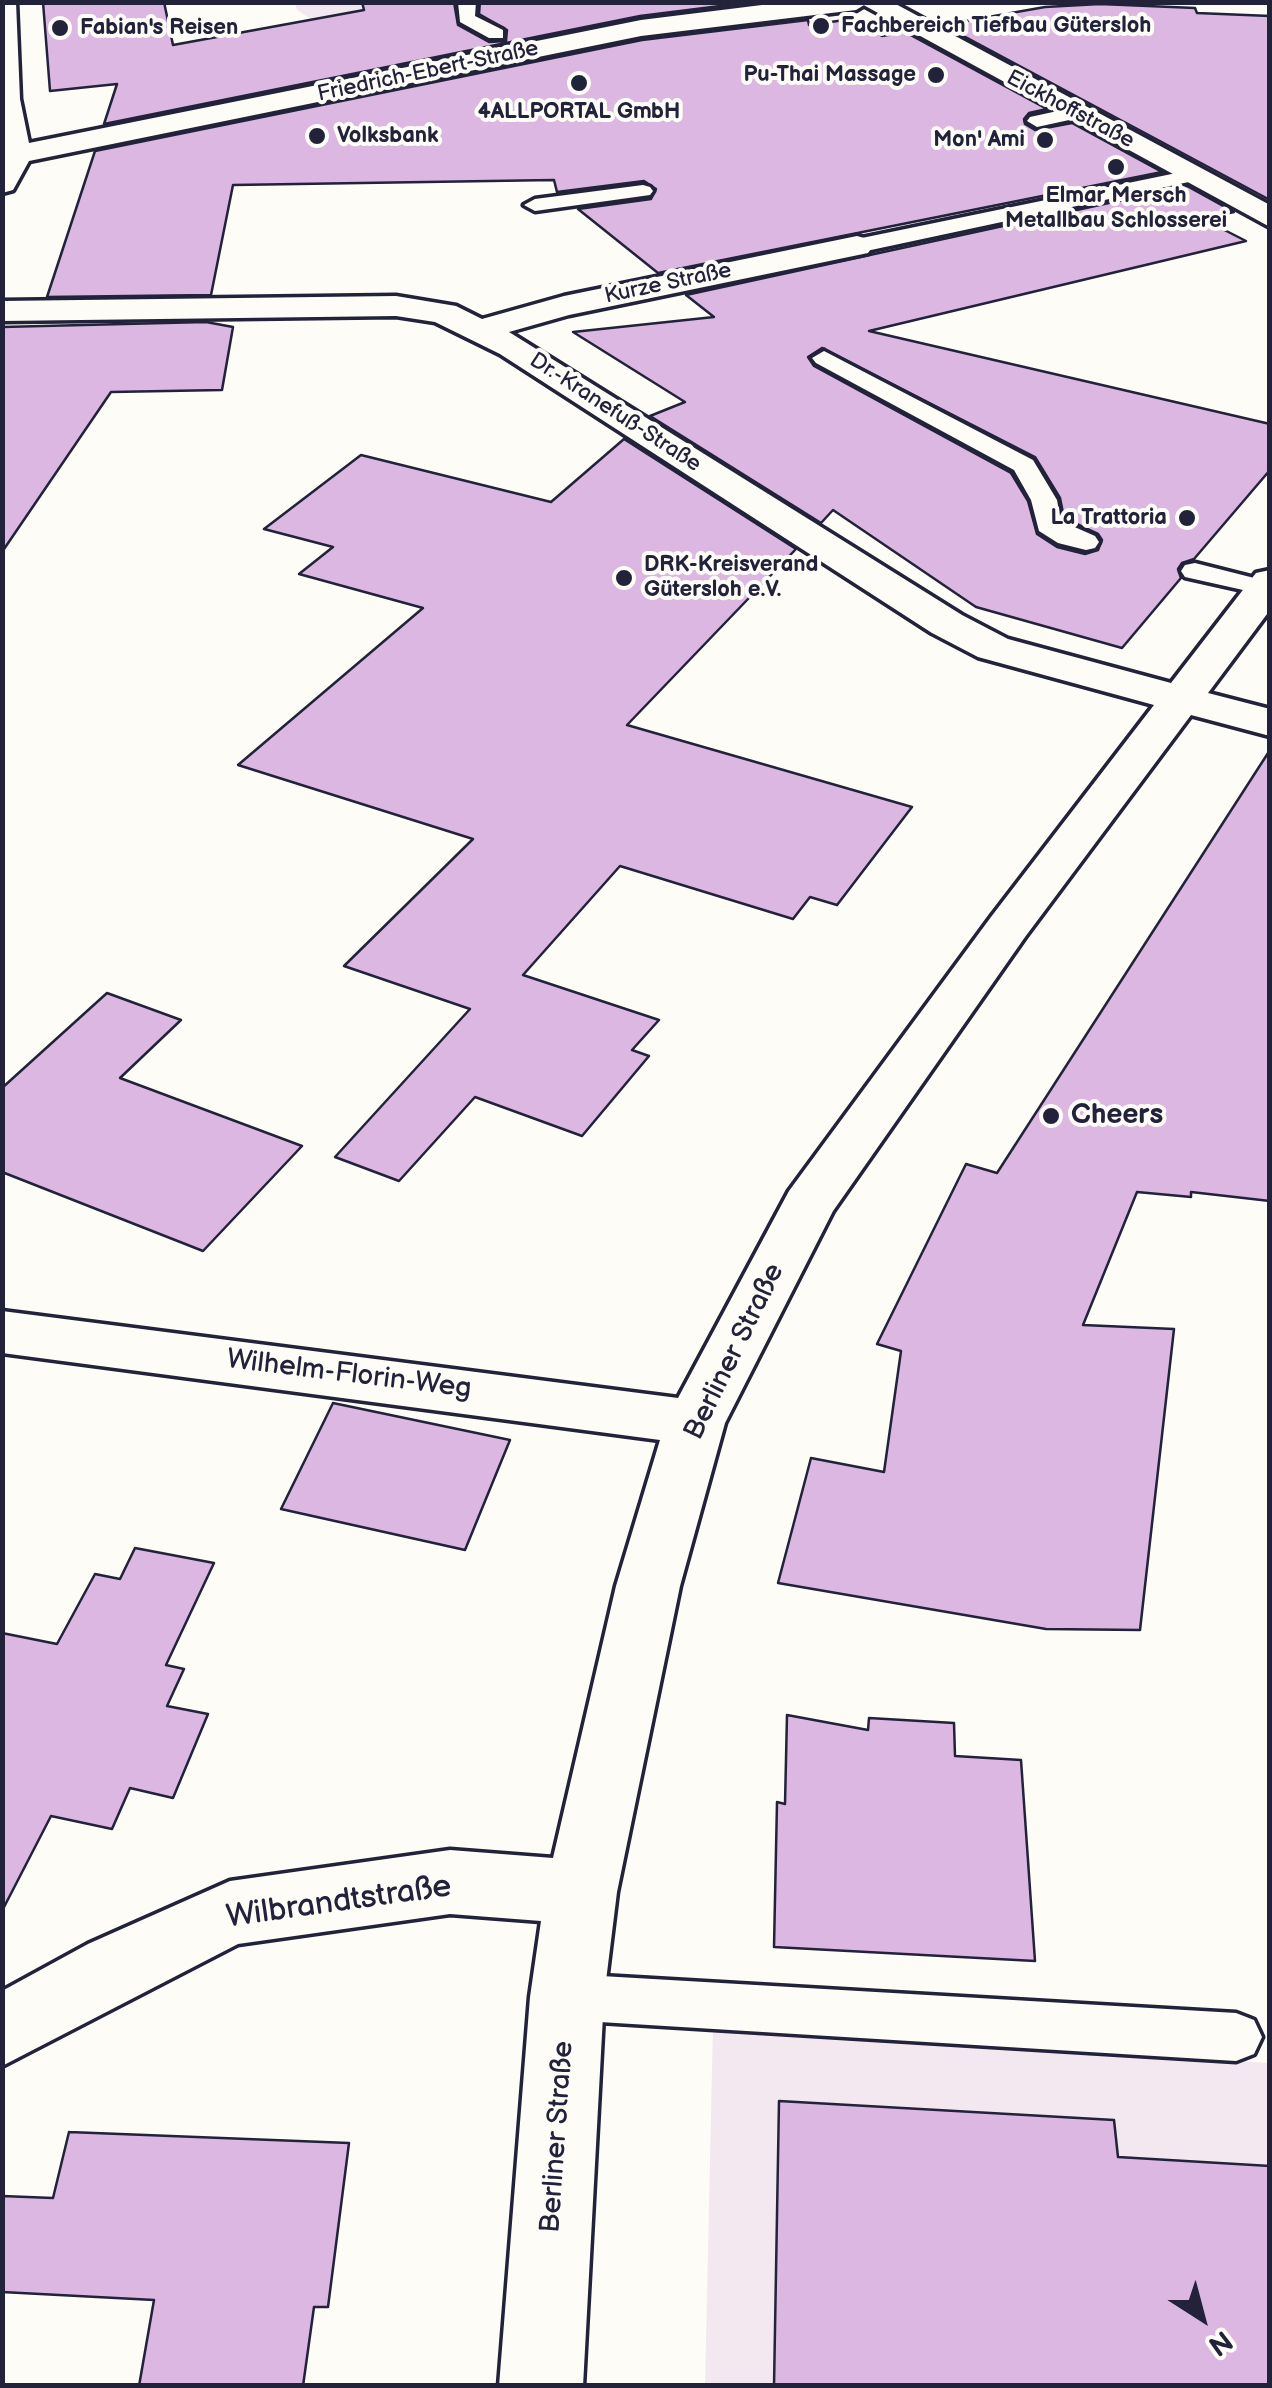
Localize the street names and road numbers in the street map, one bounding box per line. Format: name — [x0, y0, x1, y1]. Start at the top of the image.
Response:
street label: Friedrich-Ebert-Straße — [315, 36, 541, 108]
street label: Eickhoffstraße — [1002, 65, 1138, 155]
street label: Kurze Straße — [602, 258, 734, 310]
street label: Dr.-Kranefuß-Straße — [524, 348, 706, 478]
street label: Berliner Straße — [678, 1258, 792, 1446]
street label: Wilhelm-Florin-Weg — [225, 1343, 473, 1407]
street label: Wilbrandtstraße — [224, 1868, 454, 1938]
street label: Berliner Straße — [535, 2040, 581, 2234]

